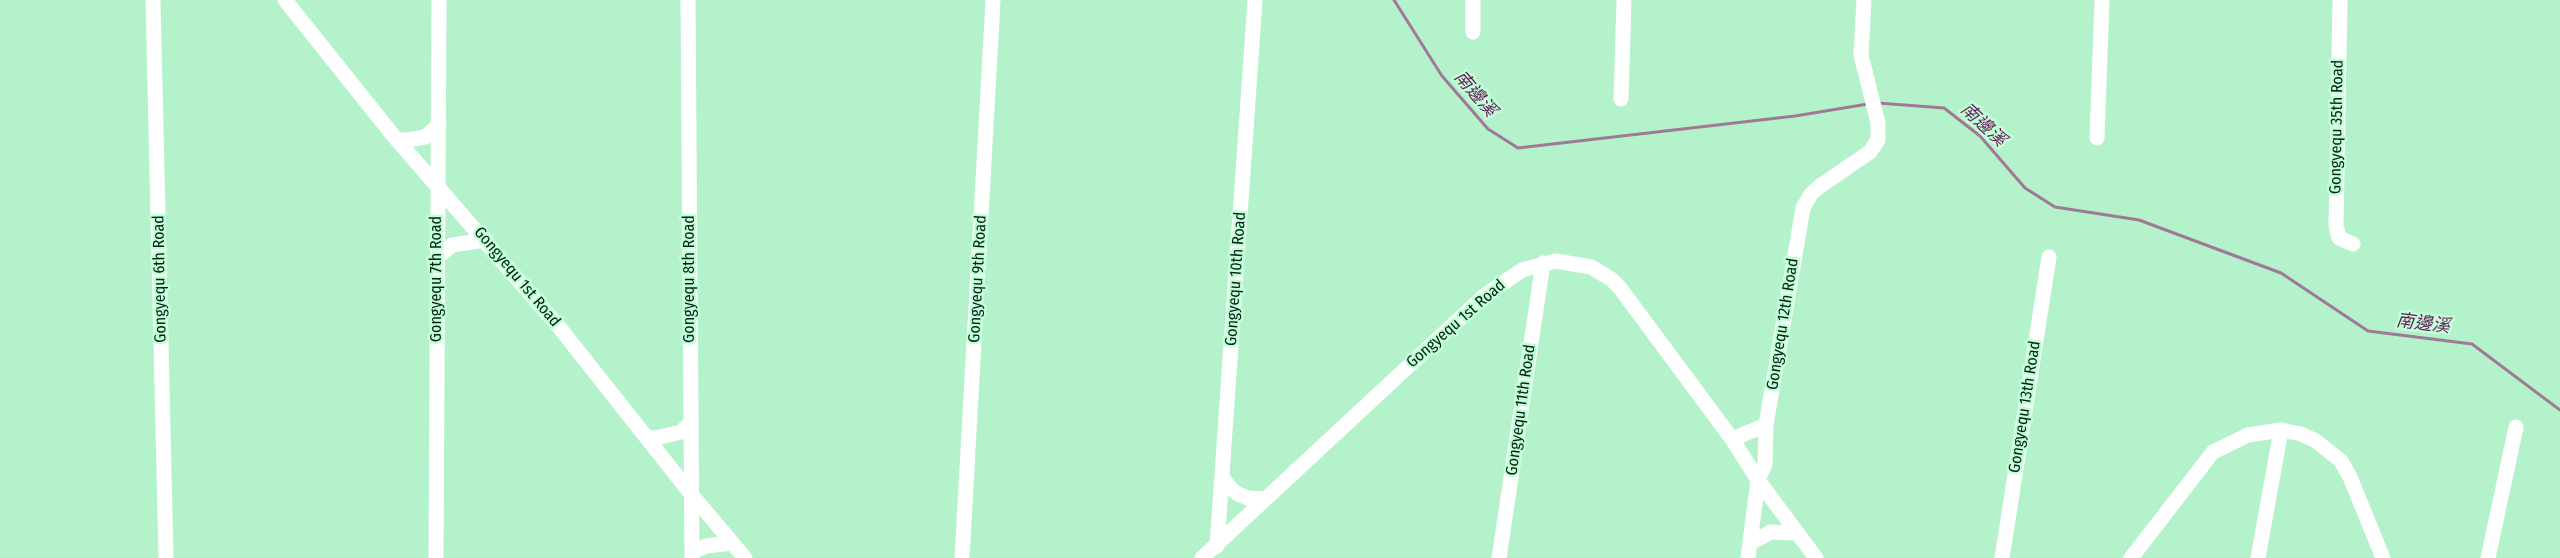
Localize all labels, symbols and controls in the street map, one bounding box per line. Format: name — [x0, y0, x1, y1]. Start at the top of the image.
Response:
street label: Gongyequ 35th Road — [2326, 60, 2348, 194]
water label: 南邊溪 — [1449, 67, 1501, 121]
water label: 南邊溪 — [1956, 99, 2010, 151]
street label: Gongyequ 10th Road — [1222, 211, 1250, 347]
street label: Gongyequ 6th Road — [149, 215, 171, 343]
street label: Gongyequ 8th Road — [680, 215, 700, 343]
street label: Gongyequ 9th Road — [965, 215, 991, 343]
street label: Gongyequ 7th Road — [427, 216, 447, 342]
street label: Gongyequ 1st Road — [470, 223, 564, 331]
street label: Gongyequ 12th Road — [1763, 257, 1803, 391]
street label: Gongyequ 1st Road — [1403, 276, 1509, 372]
water label: 南邊溪 — [2395, 310, 2451, 338]
street label: Gongyequ 13th Road — [2005, 340, 2045, 474]
street label: Gongyequ 11th Road — [1502, 343, 1540, 477]

